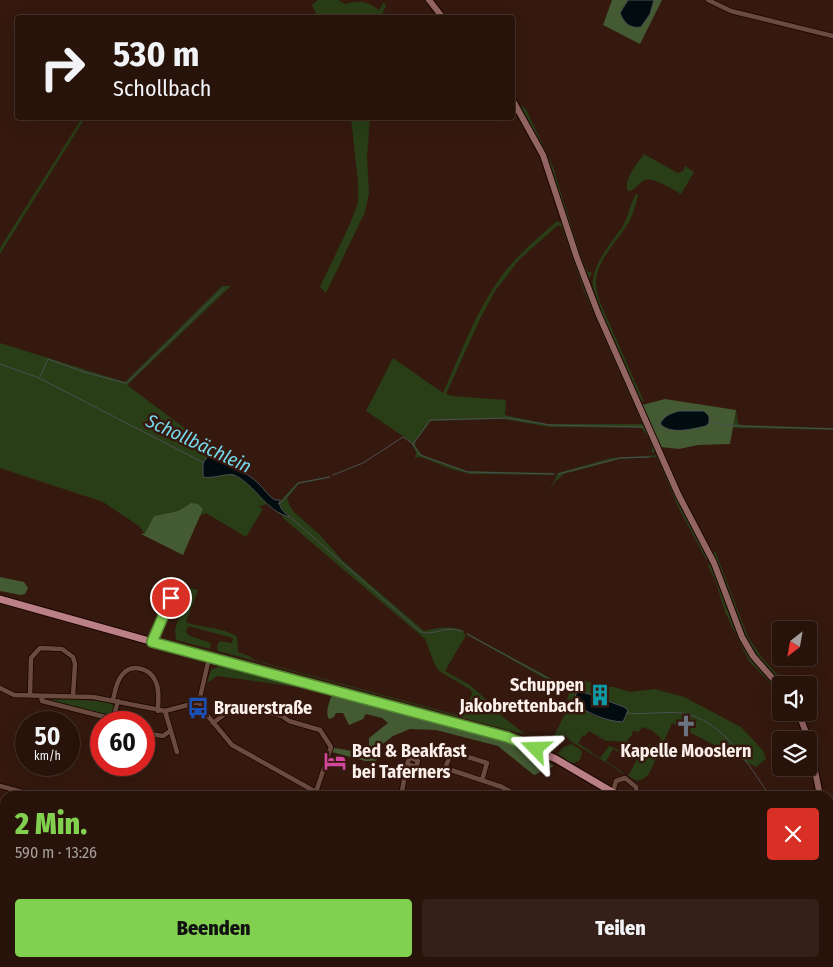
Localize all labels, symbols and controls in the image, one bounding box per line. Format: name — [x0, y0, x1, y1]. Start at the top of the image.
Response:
text: 530 m — [113, 33, 200, 75]
icon: right — [30, 35, 95, 100]
text: Schollbach — [113, 75, 211, 102]
water label: Schollbächlein — [141, 409, 255, 478]
pin — [150, 577, 192, 619]
icon: arrive — [157, 584, 185, 612]
north arrow — [772, 621, 818, 666]
map controls — [772, 621, 817, 776]
place label: Schuppen Jakobrettenbach — [459, 674, 584, 717]
button: sound — [772, 676, 817, 721]
building icon: Schuppen Jakobrettenbach — [587, 682, 613, 708]
bus stop icon: Brauerstraße — [185, 695, 211, 721]
place label: Brauerstraße — [214, 697, 312, 719]
speed limit sign: 60 — [90, 711, 155, 776]
church icon: Kapelle Mooslern — [673, 713, 699, 739]
text: 50 — [35, 722, 60, 752]
position arrow — [509, 722, 561, 774]
button: layers — [772, 731, 817, 776]
place label: Bed & Beakfast bei Taferners — [352, 740, 467, 783]
place label: Kapelle Mooslern — [621, 740, 751, 762]
hotel icon: Bed & Beakfast bei Taferners — [322, 748, 348, 774]
text: km/h — [34, 749, 61, 763]
text: 2 Min. — [15, 806, 87, 842]
button: close — [767, 808, 819, 860]
text: 590 m · 13:26 — [15, 843, 97, 862]
button: Beenden — [15, 899, 412, 957]
button: Teilen — [422, 899, 819, 957]

